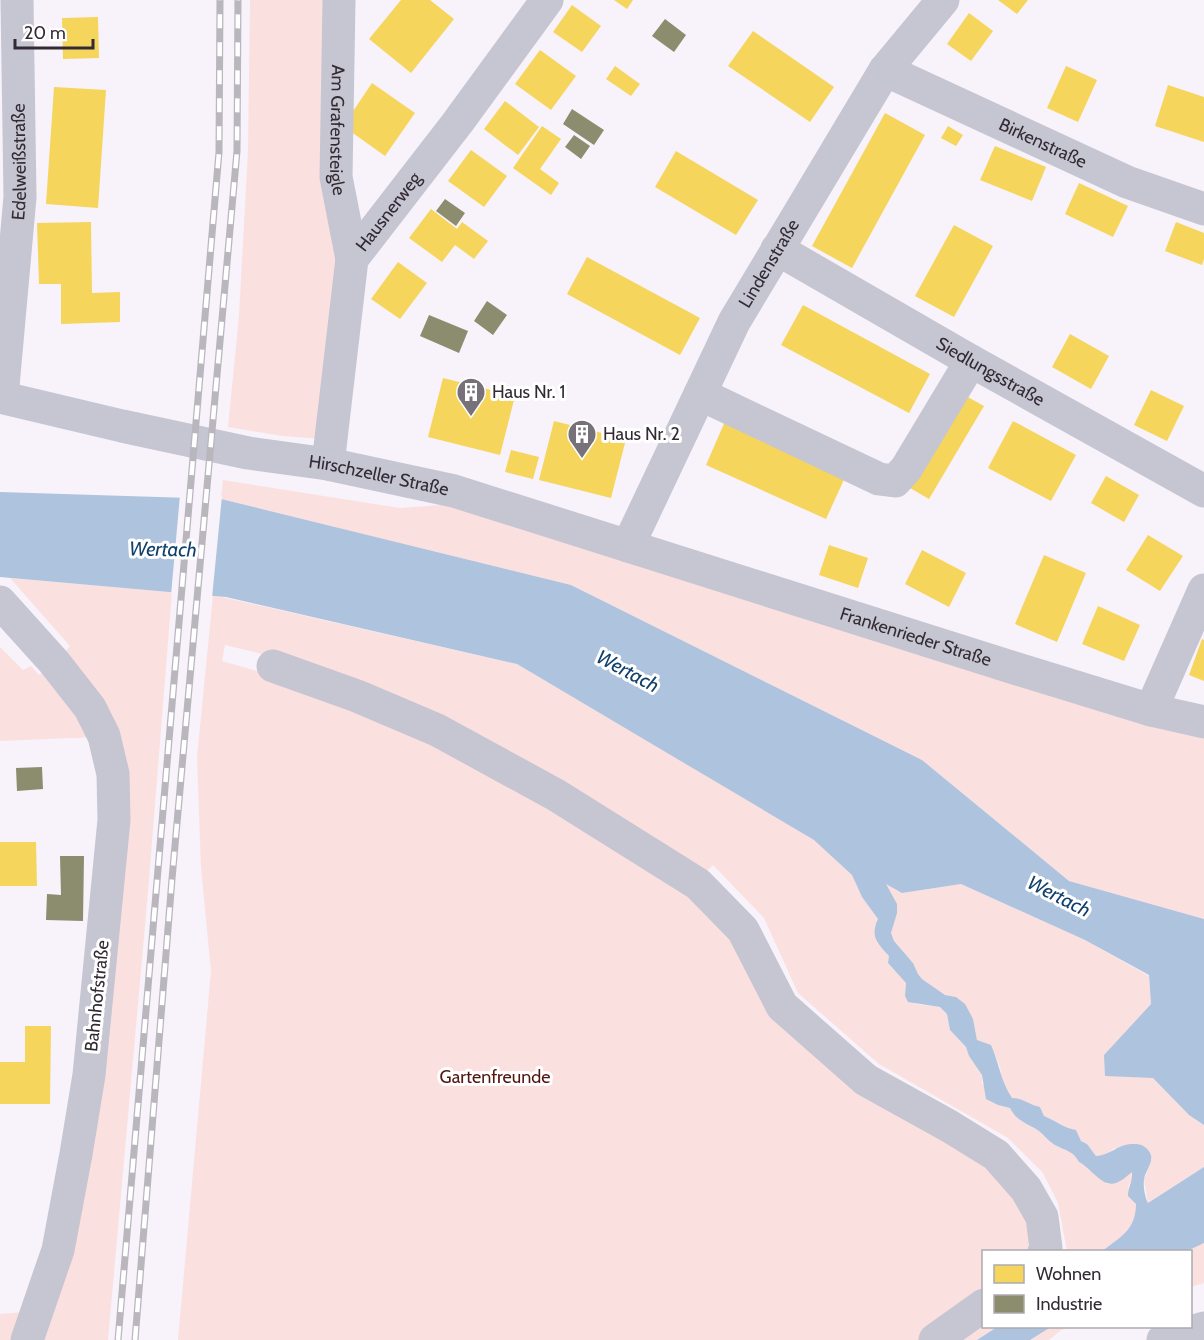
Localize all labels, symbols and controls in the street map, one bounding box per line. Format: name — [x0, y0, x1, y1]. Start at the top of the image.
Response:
scale bar — [15, 12, 93, 50]
text: 20 m — [24, 22, 66, 44]
street label: Am Grafensteigle — [324, 64, 350, 197]
street label: Edelweißstraße — [7, 103, 31, 221]
street label: Birkenstraße — [995, 113, 1090, 173]
street label: Hausnerweg — [351, 167, 427, 256]
street label: Lindenstraße — [734, 215, 804, 312]
street label: Siedlungsstraße — [932, 332, 1048, 411]
building icon: Haus Nr. 1 — [455, 376, 487, 418]
place label: Haus Nr. 1 — [492, 381, 565, 403]
building icon: Haus Nr. 2 — [566, 418, 598, 460]
place label: Haus Nr. 2 — [603, 423, 680, 445]
street label: Hirschzeller Straße — [307, 450, 451, 501]
water label: Wertach — [129, 536, 197, 562]
street label: Frankenrieder Straße — [837, 603, 994, 671]
water label: Wertach — [593, 645, 663, 697]
water label: Wertach — [1023, 870, 1095, 922]
street label: Bahnhofstraße — [80, 939, 114, 1053]
park label: Gartenfreunde — [440, 1066, 550, 1088]
legend — [982, 1250, 1192, 1328]
text: Wohnen — [1036, 1263, 1101, 1285]
text: Industrie — [1036, 1293, 1102, 1315]

